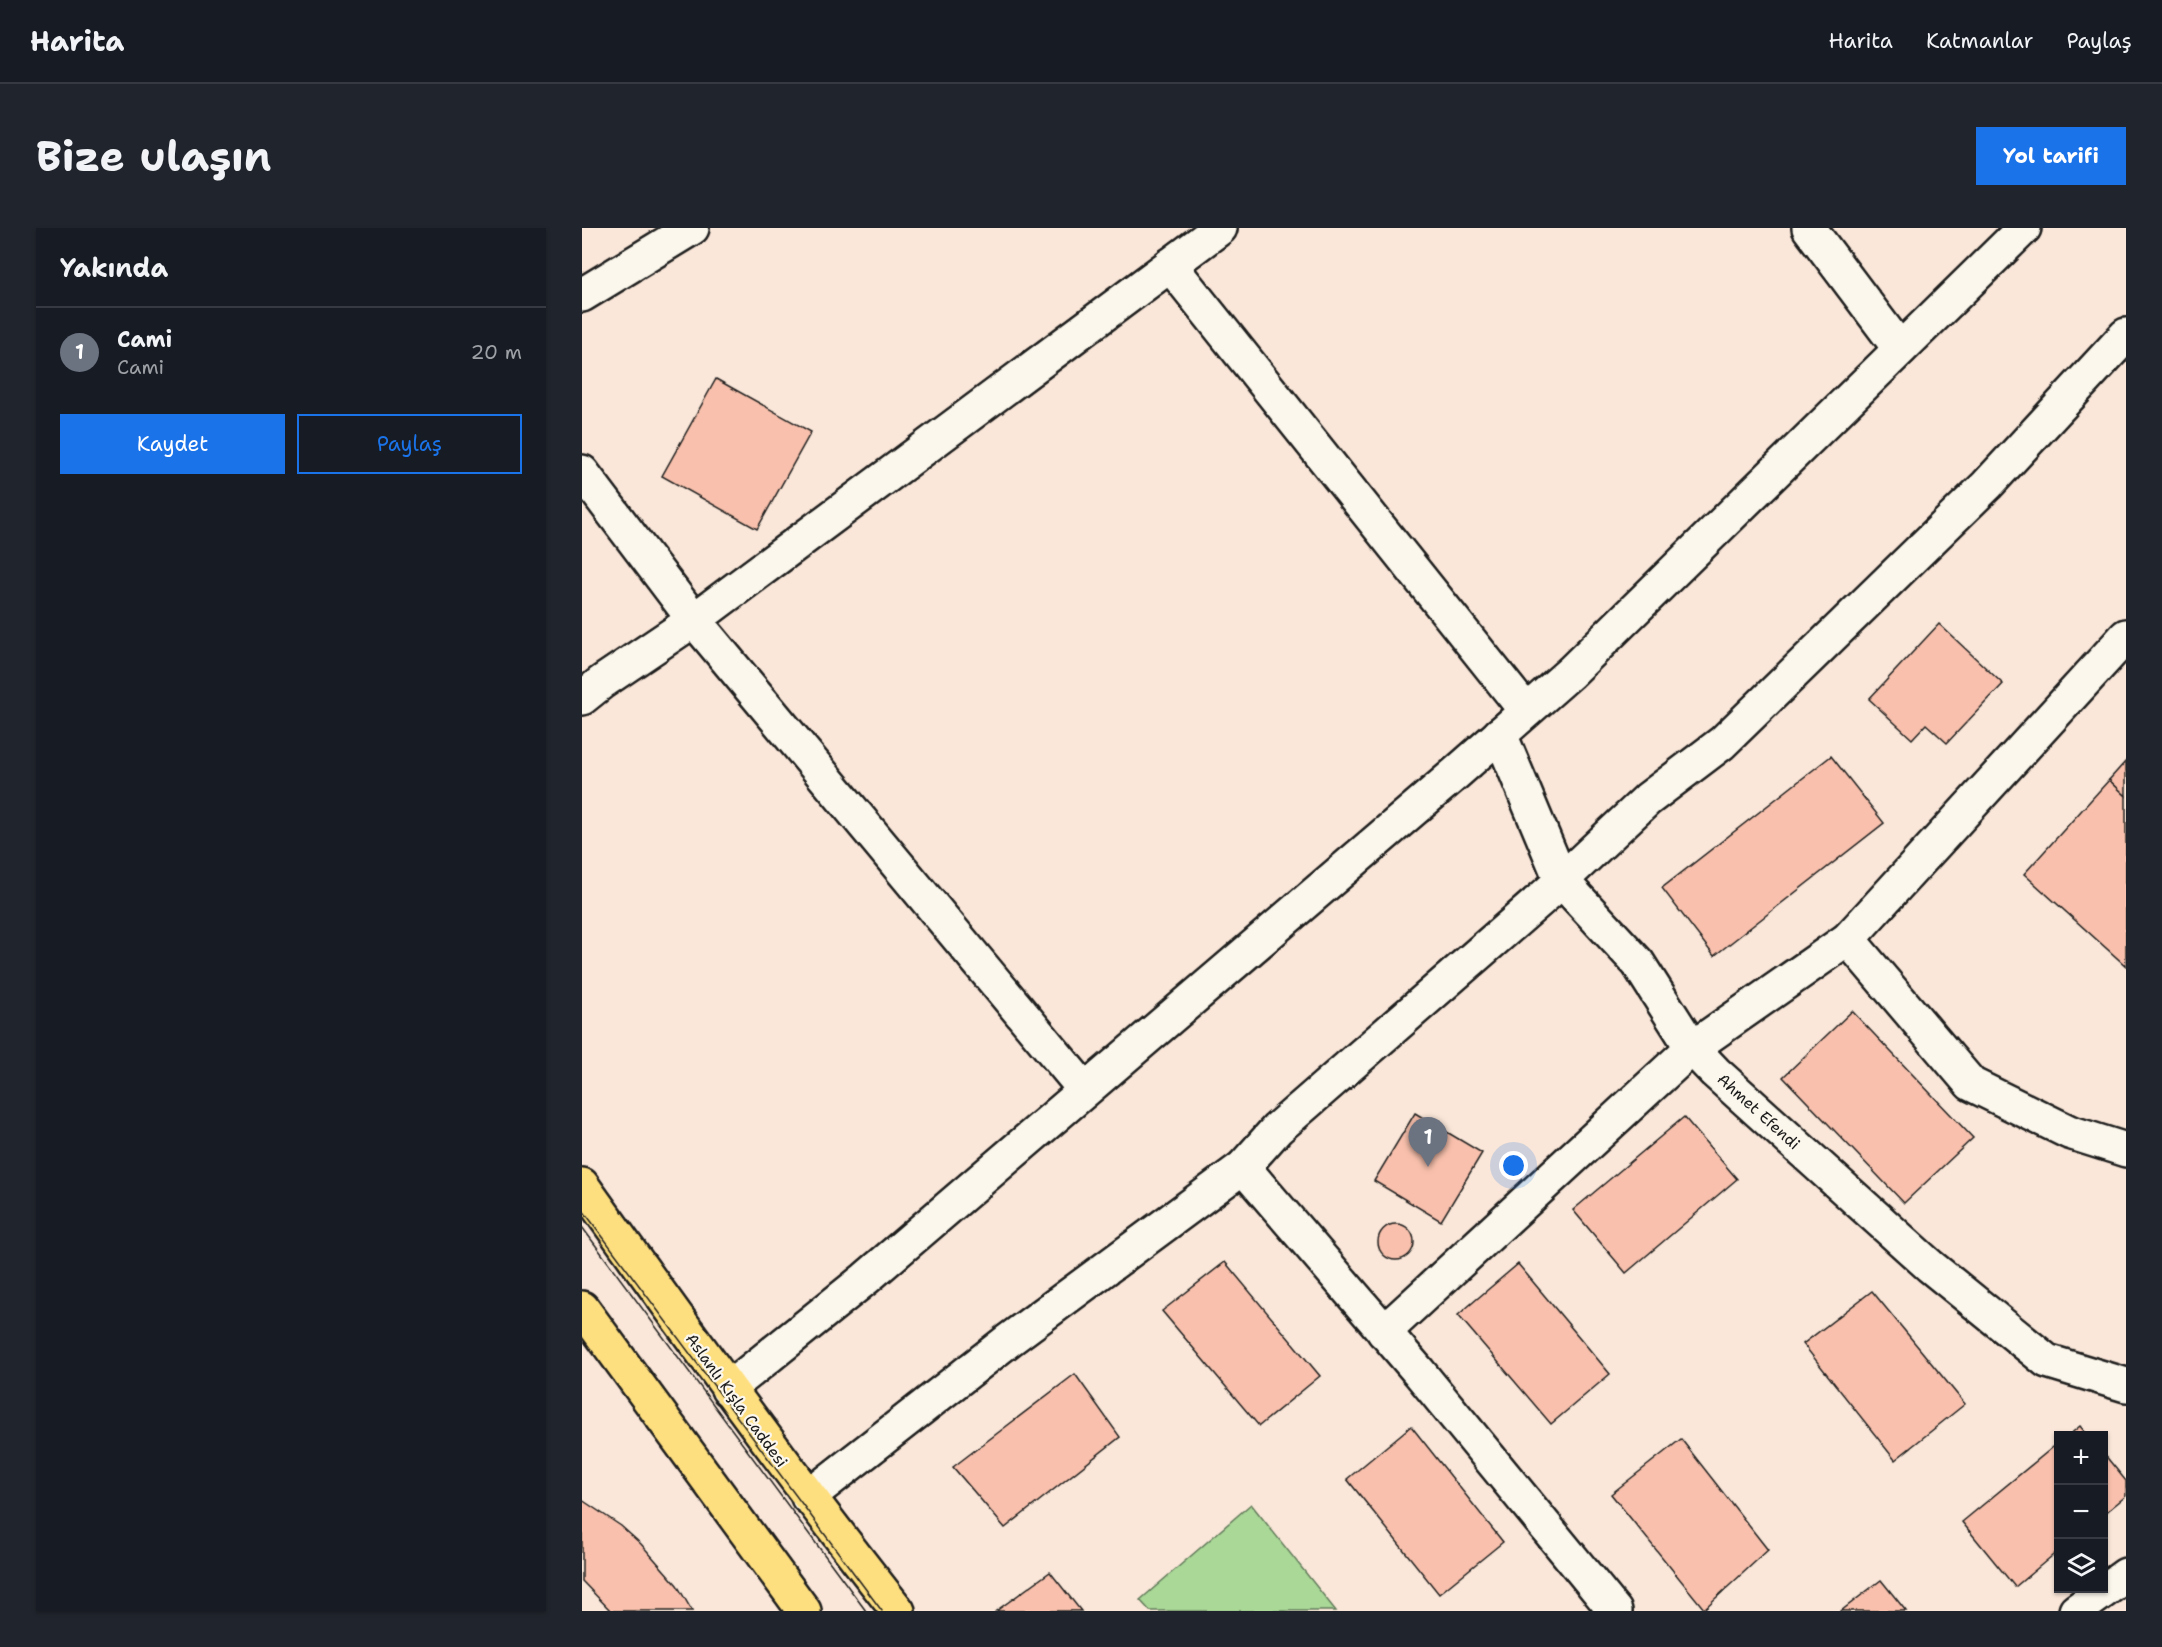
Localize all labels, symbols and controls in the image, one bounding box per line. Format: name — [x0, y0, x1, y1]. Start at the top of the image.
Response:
text: Harita — [30, 22, 124, 60]
text: Harita — [1828, 27, 1893, 55]
text: Katmanlar — [1926, 27, 2033, 55]
text: Paylaş — [2066, 27, 2132, 55]
button: Yol tarifi — [1976, 127, 2126, 185]
text: Bize ulaşın — [36, 128, 271, 184]
text: Yakında — [60, 250, 168, 285]
text: Cami — [117, 325, 172, 354]
text: 1 — [75, 339, 84, 365]
text: 20 m — [471, 339, 522, 365]
text: Cami — [117, 354, 164, 380]
button: Kaydet — [60, 414, 285, 474]
button: Paylaş — [297, 414, 522, 474]
street label: Ahmet Efendi — [1713, 1069, 1805, 1154]
pin: 1 — [1408, 1118, 1448, 1167]
your location — [1499, 1151, 1528, 1180]
street label: Aslanlı Kışla Caddesi — [681, 1329, 792, 1471]
map controls — [2054, 1431, 2108, 1593]
button: + — [2054, 1431, 2108, 1485]
button: − — [2054, 1485, 2108, 1539]
button: layers — [2054, 1539, 2108, 1593]

